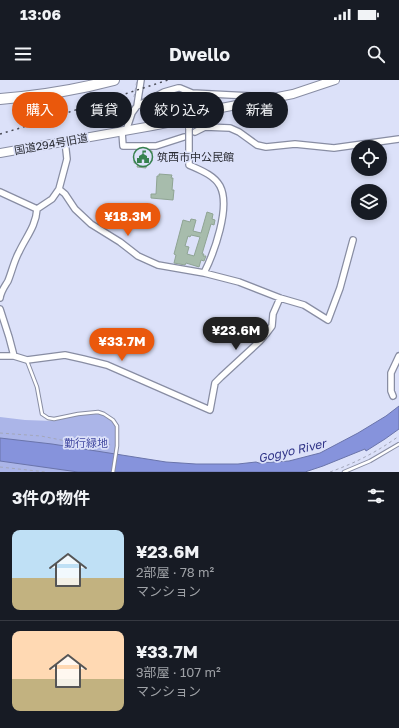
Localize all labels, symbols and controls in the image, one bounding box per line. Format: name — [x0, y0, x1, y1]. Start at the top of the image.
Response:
text: 13:06 — [20, 5, 61, 23]
icon: menu — [12, 43, 34, 65]
text: Dwello — [169, 43, 230, 65]
icon: search — [365, 43, 387, 65]
chip: 購入 — [12, 92, 68, 128]
chip: 賃貸 — [76, 92, 132, 128]
chip: 絞り込み — [140, 92, 224, 128]
chip: 新着 — [232, 92, 288, 128]
street label: 国道294号旧道 — [13, 131, 89, 156]
map controls — [351, 140, 387, 220]
button: locate — [351, 140, 387, 176]
public building icon: 筑西市中公民館 — [132, 146, 154, 168]
place label: 筑西市中公民館 — [157, 150, 234, 163]
button: layers — [351, 184, 387, 220]
pin: ¥18.3M — [95, 203, 161, 237]
text: ¥18.3M — [104, 208, 152, 224]
pin: ¥23.6M — [203, 317, 269, 351]
text: ¥23.6M — [212, 322, 260, 338]
pin: ¥33.7M — [89, 328, 155, 362]
text: ¥33.7M — [98, 333, 146, 349]
water label: Gogyo River — [256, 435, 330, 466]
park label: 勤行緑地 — [64, 436, 108, 449]
icon: filters — [365, 485, 387, 507]
text: 3件の物件 — [12, 487, 90, 508]
text: ¥23.6M — [136, 541, 199, 562]
icon: home — [44, 546, 92, 594]
text: 2部屋 · 78 m² — [136, 564, 214, 580]
text: マンション — [136, 583, 201, 599]
text: ¥33.7M — [136, 641, 198, 662]
icon: home — [44, 647, 92, 695]
text: 3部屋 · 107 m² — [136, 664, 221, 680]
text: マンション — [136, 683, 201, 699]

